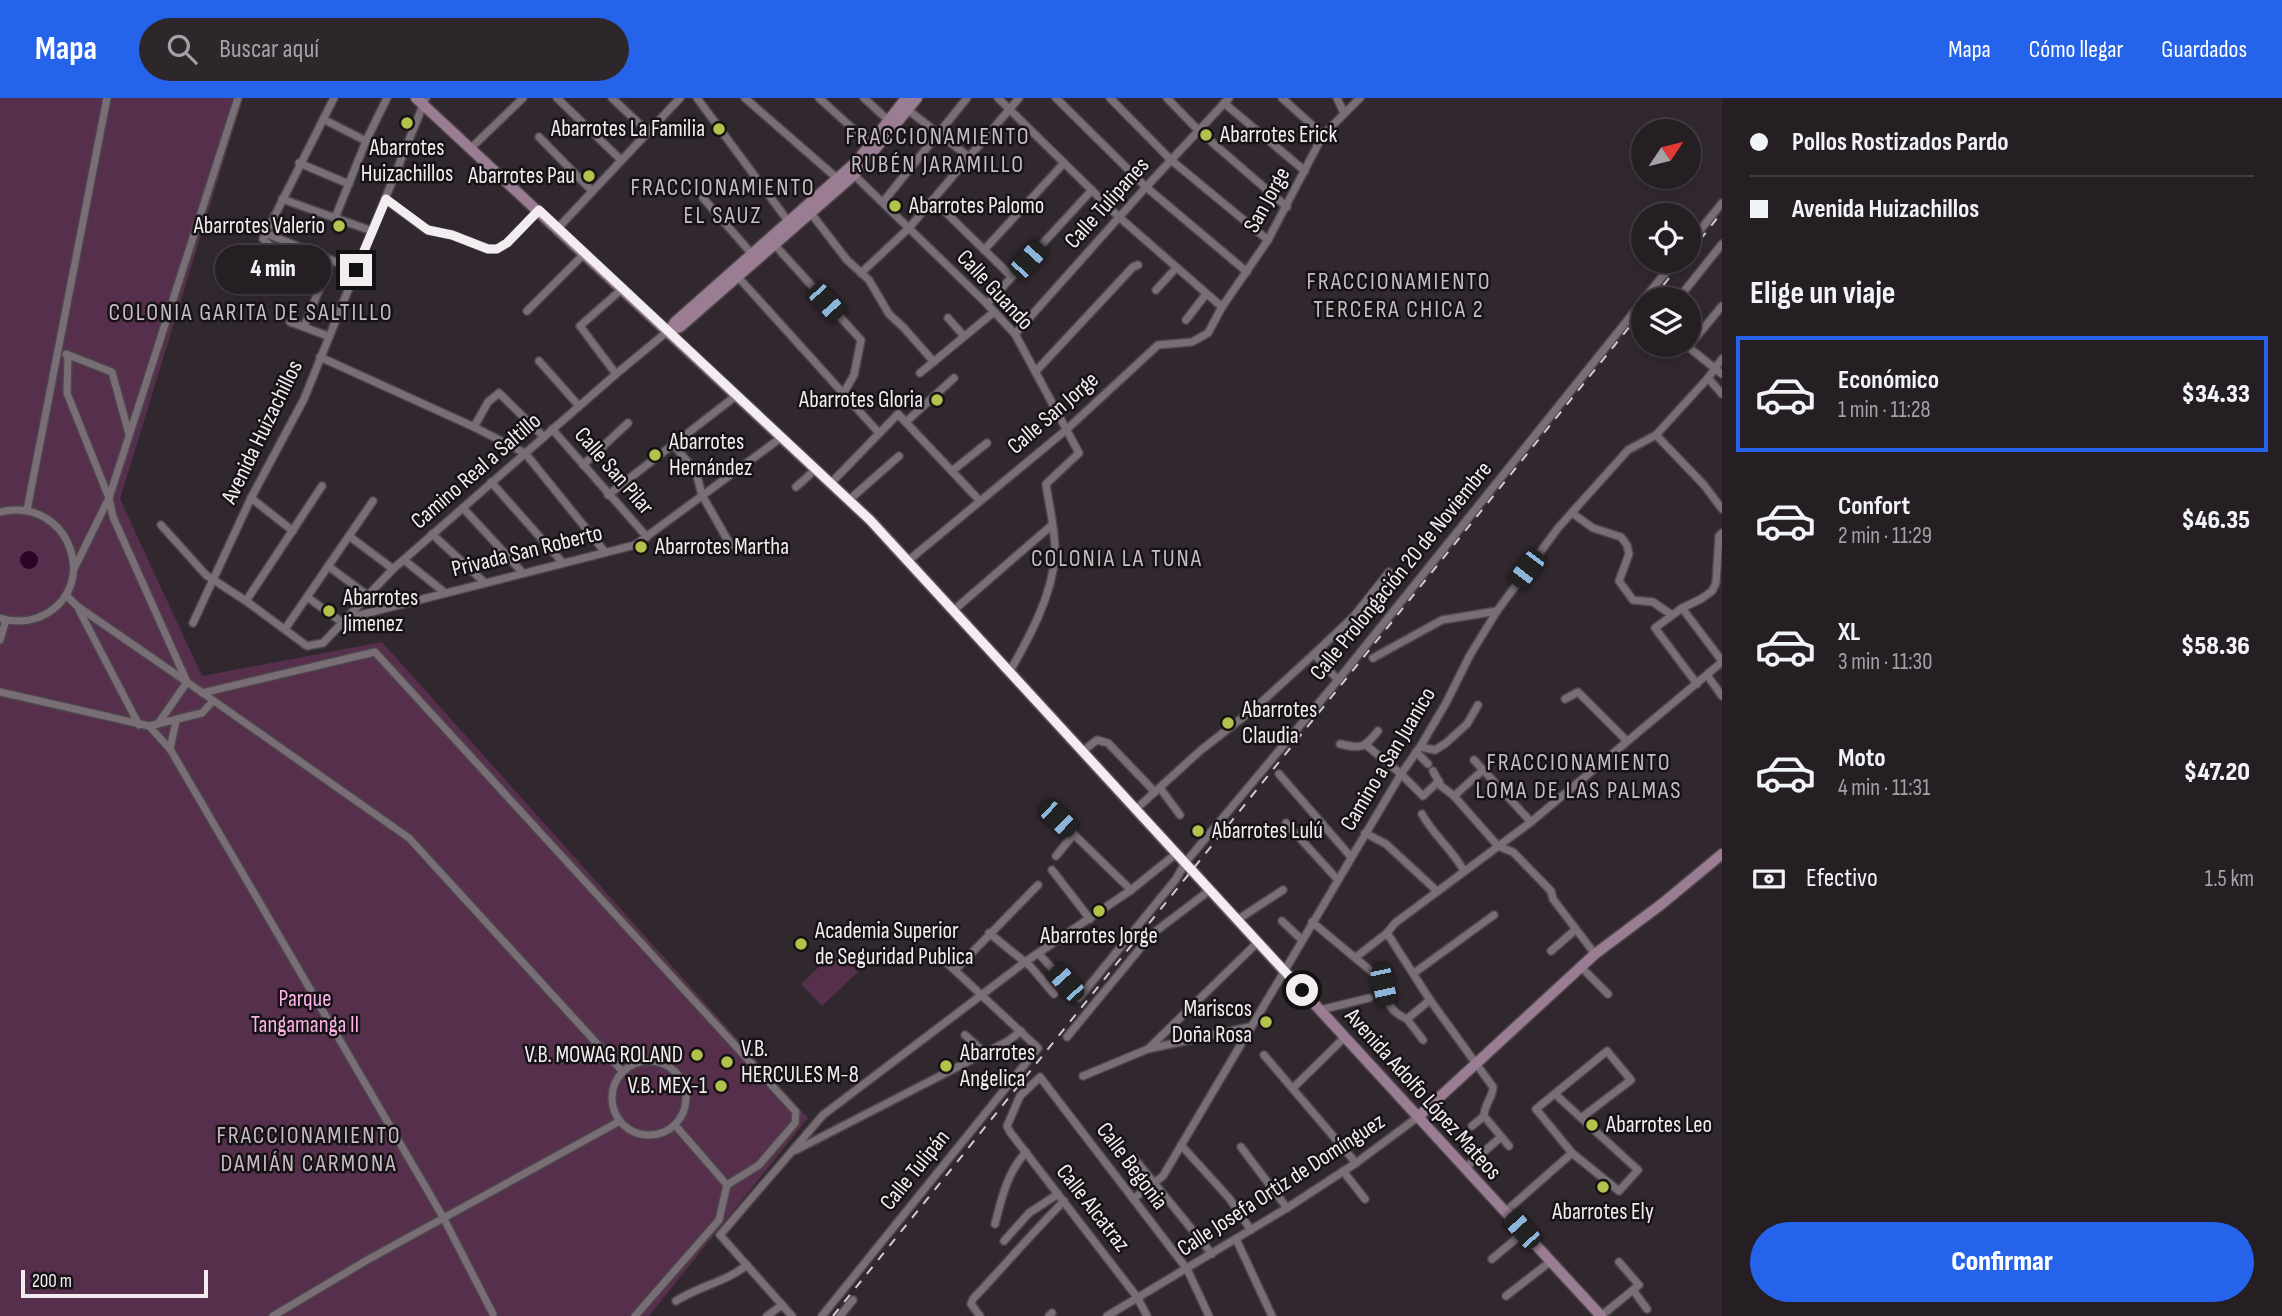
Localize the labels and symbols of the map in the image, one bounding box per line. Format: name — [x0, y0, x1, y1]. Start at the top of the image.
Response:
marker: Abarrotes Huizachillos — [399, 115, 415, 131]
place label: Abarrotes La Familia — [550, 115, 705, 143]
north arrow — [1631, 119, 1701, 189]
marker: Abarrotes La Familia — [711, 121, 727, 137]
place label: Abarrotes Erick — [1219, 121, 1337, 149]
district label: FRACCIONAMIENTO RUBÉN JARAMILLO — [845, 122, 1031, 179]
marker: Abarrotes Erick — [1198, 127, 1214, 143]
place label: Abarrotes Huizachillos — [361, 134, 453, 188]
street label: Calle Tulipanes — [1059, 152, 1155, 254]
place label: Abarrotes Pau — [467, 162, 575, 190]
street label: San Jorge — [1238, 162, 1296, 238]
marker: Abarrotes Pau — [581, 168, 597, 184]
district label: FRACCIONAMIENTO EL SAUZ — [630, 173, 816, 230]
place label: Abarrotes Palomo — [908, 192, 1044, 220]
marker: Abarrotes Palomo — [887, 198, 903, 214]
place label: Abarrotes Valerio — [193, 212, 325, 240]
marker: Abarrotes Valerio — [331, 218, 347, 234]
car — [1007, 237, 1050, 283]
street label: Calle Guando — [951, 244, 1039, 336]
callout: 4 min — [216, 246, 332, 294]
route end — [340, 254, 372, 286]
district label: FRACCIONAMIENTO TERCERA CHICA 2 — [1306, 267, 1492, 324]
car — [805, 279, 848, 325]
district label: COLONIA GARITA DE SALTILLO — [108, 298, 394, 327]
street label: Avenida Huizachillos — [215, 356, 309, 509]
street label: Calle San Jorge — [1002, 366, 1104, 460]
place label: Abarrotes Gloria — [798, 386, 923, 414]
marker: Abarrotes Gloria — [929, 392, 945, 408]
street label: Camino Real a Saltillo — [405, 407, 547, 535]
street label: Calle San Pilar — [568, 421, 660, 521]
place label: Abarrotes Hernández — [668, 428, 752, 482]
marker: Abarrotes Hernández — [647, 447, 663, 463]
street label: Calle Prolongación 20 de Noviembre — [1304, 456, 1498, 686]
street label: Privada San Roberto — [449, 519, 605, 583]
place label: Abarrotes Martha — [654, 533, 789, 561]
marker: Abarrotes Martha — [633, 539, 649, 555]
district label: COLONIA LA TUNA — [1031, 544, 1203, 573]
car — [1506, 546, 1549, 592]
place label: Abarrotes Jimenez — [342, 584, 418, 638]
marker: Abarrotes Jimenez — [321, 603, 337, 619]
street label: Camino a San Juanico — [1334, 682, 1442, 836]
place label: Abarrotes Claudia — [1241, 696, 1317, 750]
marker: Abarrotes Claudia — [1220, 715, 1236, 731]
district label: FRACCIONAMIENTO LOMA DE LAS PALMAS — [1475, 748, 1683, 805]
car — [1036, 797, 1081, 841]
place label: Abarrotes Lulú — [1211, 817, 1323, 845]
marker: Abarrotes Lulú — [1190, 823, 1206, 839]
marker: Abarrotes Jorge — [1091, 903, 1107, 919]
place label: Academia Superior de Seguridad Publica — [814, 917, 974, 971]
place label: Abarrotes Jorge — [1039, 922, 1158, 950]
marker: Academia Superior de Seguridad Publica — [793, 936, 809, 952]
car — [1045, 960, 1088, 1006]
car — [1369, 962, 1398, 1008]
route start — [1286, 974, 1318, 1006]
park label: Parque Tangamanga II — [251, 985, 359, 1039]
place label: Mariscos Doña Rosa — [1172, 995, 1252, 1049]
street label: Avenida Adolfo López Mateos — [1338, 1002, 1507, 1185]
marker: Mariscos Doña Rosa — [1258, 1014, 1274, 1030]
place label: V.B. HERCULES M-8 — [741, 1035, 859, 1089]
place label: Abarrotes Angelica — [959, 1039, 1035, 1093]
place label: V.B. MOWAG ROLAND — [525, 1041, 683, 1069]
marker: V.B. MOWAG ROLAND — [689, 1047, 705, 1063]
marker: V.B. HERCULES M-8 — [719, 1054, 735, 1070]
marker: Abarrotes Angelica — [938, 1058, 954, 1074]
place label: V.B. MEX-1 — [627, 1072, 707, 1100]
marker: V.B. MEX-1 — [713, 1078, 729, 1094]
street label: Calle Josefa Ortiz de Domínguez — [1172, 1107, 1390, 1263]
place label: Abarrotes Leo — [1605, 1111, 1712, 1139]
street label: Calle Begonia — [1090, 1117, 1174, 1215]
marker: Abarrotes Leo — [1584, 1117, 1600, 1133]
district label: FRACCIONAMIENTO DAMIÁN CARMONA — [216, 1121, 402, 1178]
street label: Calle Tulipán — [874, 1124, 956, 1216]
street label: Calle Alcatraz — [1050, 1159, 1136, 1257]
marker: Abarrotes Ely — [1595, 1179, 1611, 1195]
place label: Abarrotes Ely — [1551, 1198, 1654, 1226]
car — [1501, 1207, 1544, 1253]
scale bar — [21, 1267, 208, 1299]

